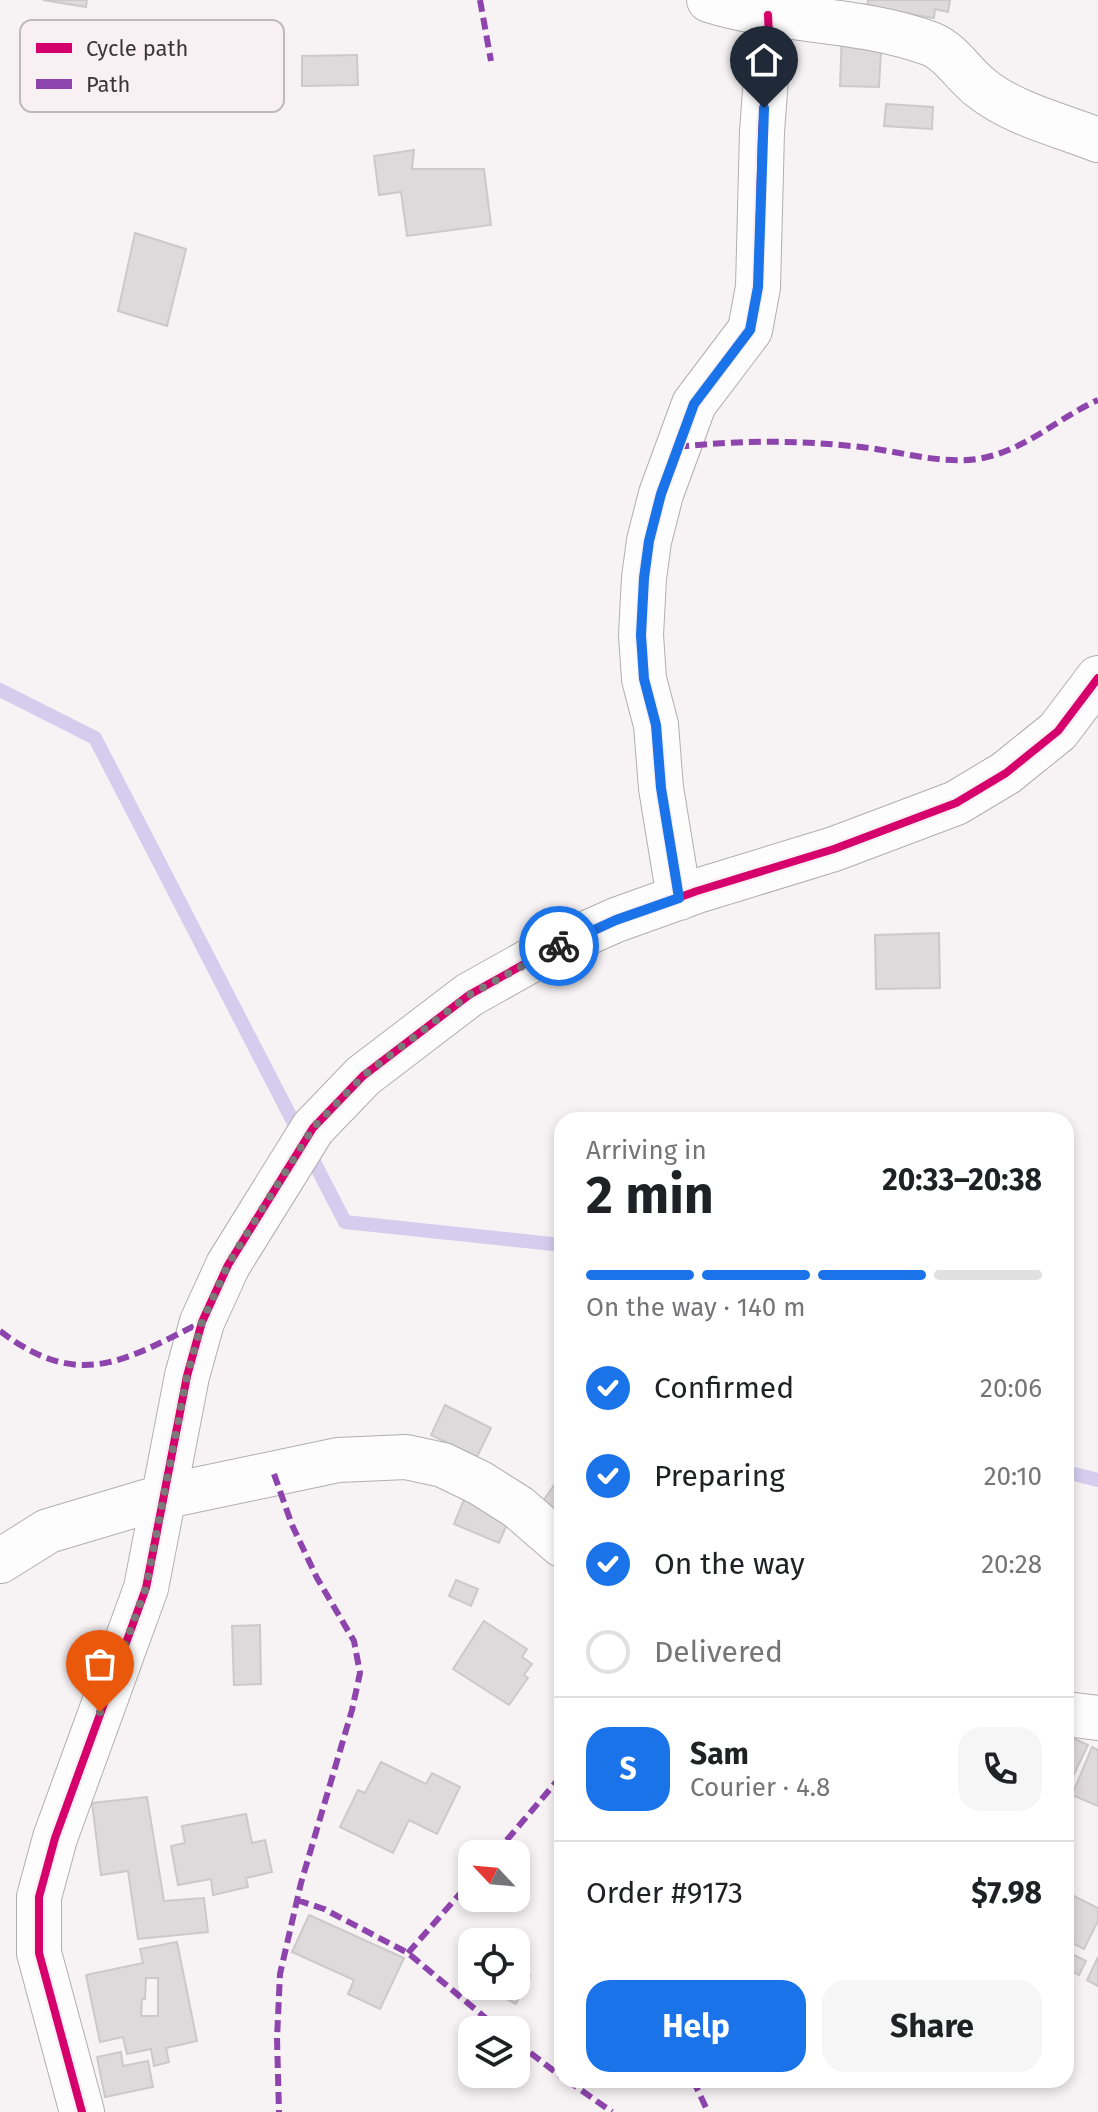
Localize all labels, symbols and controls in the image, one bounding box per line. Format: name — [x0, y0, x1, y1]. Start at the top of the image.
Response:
legend — [20, 20, 284, 112]
pin — [730, 26, 798, 108]
text: Cycle path — [86, 35, 188, 62]
icon: home — [742, 38, 786, 82]
text: Path — [86, 71, 130, 98]
courier — [519, 906, 599, 986]
icon: bike — [537, 924, 581, 968]
text: Arriving in — [586, 1135, 707, 1166]
text: 20:33–20:38 — [882, 1162, 1042, 1198]
text: 2 min — [586, 1164, 714, 1227]
text: On the way · 140 m — [586, 1292, 805, 1323]
icon: check — [586, 1366, 630, 1410]
text: Confirmed — [654, 1370, 794, 1406]
text: 20:06 — [980, 1373, 1042, 1404]
icon: check — [586, 1454, 630, 1498]
text: Preparing — [654, 1458, 785, 1494]
text: 20:10 — [984, 1461, 1042, 1492]
icon: check — [586, 1542, 630, 1586]
text: On the way — [654, 1546, 805, 1582]
text: 20:28 — [981, 1549, 1042, 1580]
pin — [66, 1630, 134, 1712]
text: Delivered — [654, 1634, 783, 1670]
icon: bag — [78, 1642, 122, 1686]
button: phone — [958, 1727, 1042, 1811]
text: Sam — [690, 1736, 749, 1772]
text: S — [619, 1751, 637, 1787]
text: Courier · 4.8 — [690, 1772, 830, 1803]
north arrow — [458, 1840, 530, 1912]
map controls — [458, 1840, 530, 2088]
text: Order #9173 — [586, 1875, 743, 1911]
text: $7.98 — [971, 1875, 1042, 1911]
button: locate — [458, 1928, 530, 2000]
button: Help — [586, 1980, 806, 2072]
button: Share — [822, 1980, 1042, 2072]
button: layers — [458, 2016, 530, 2088]

